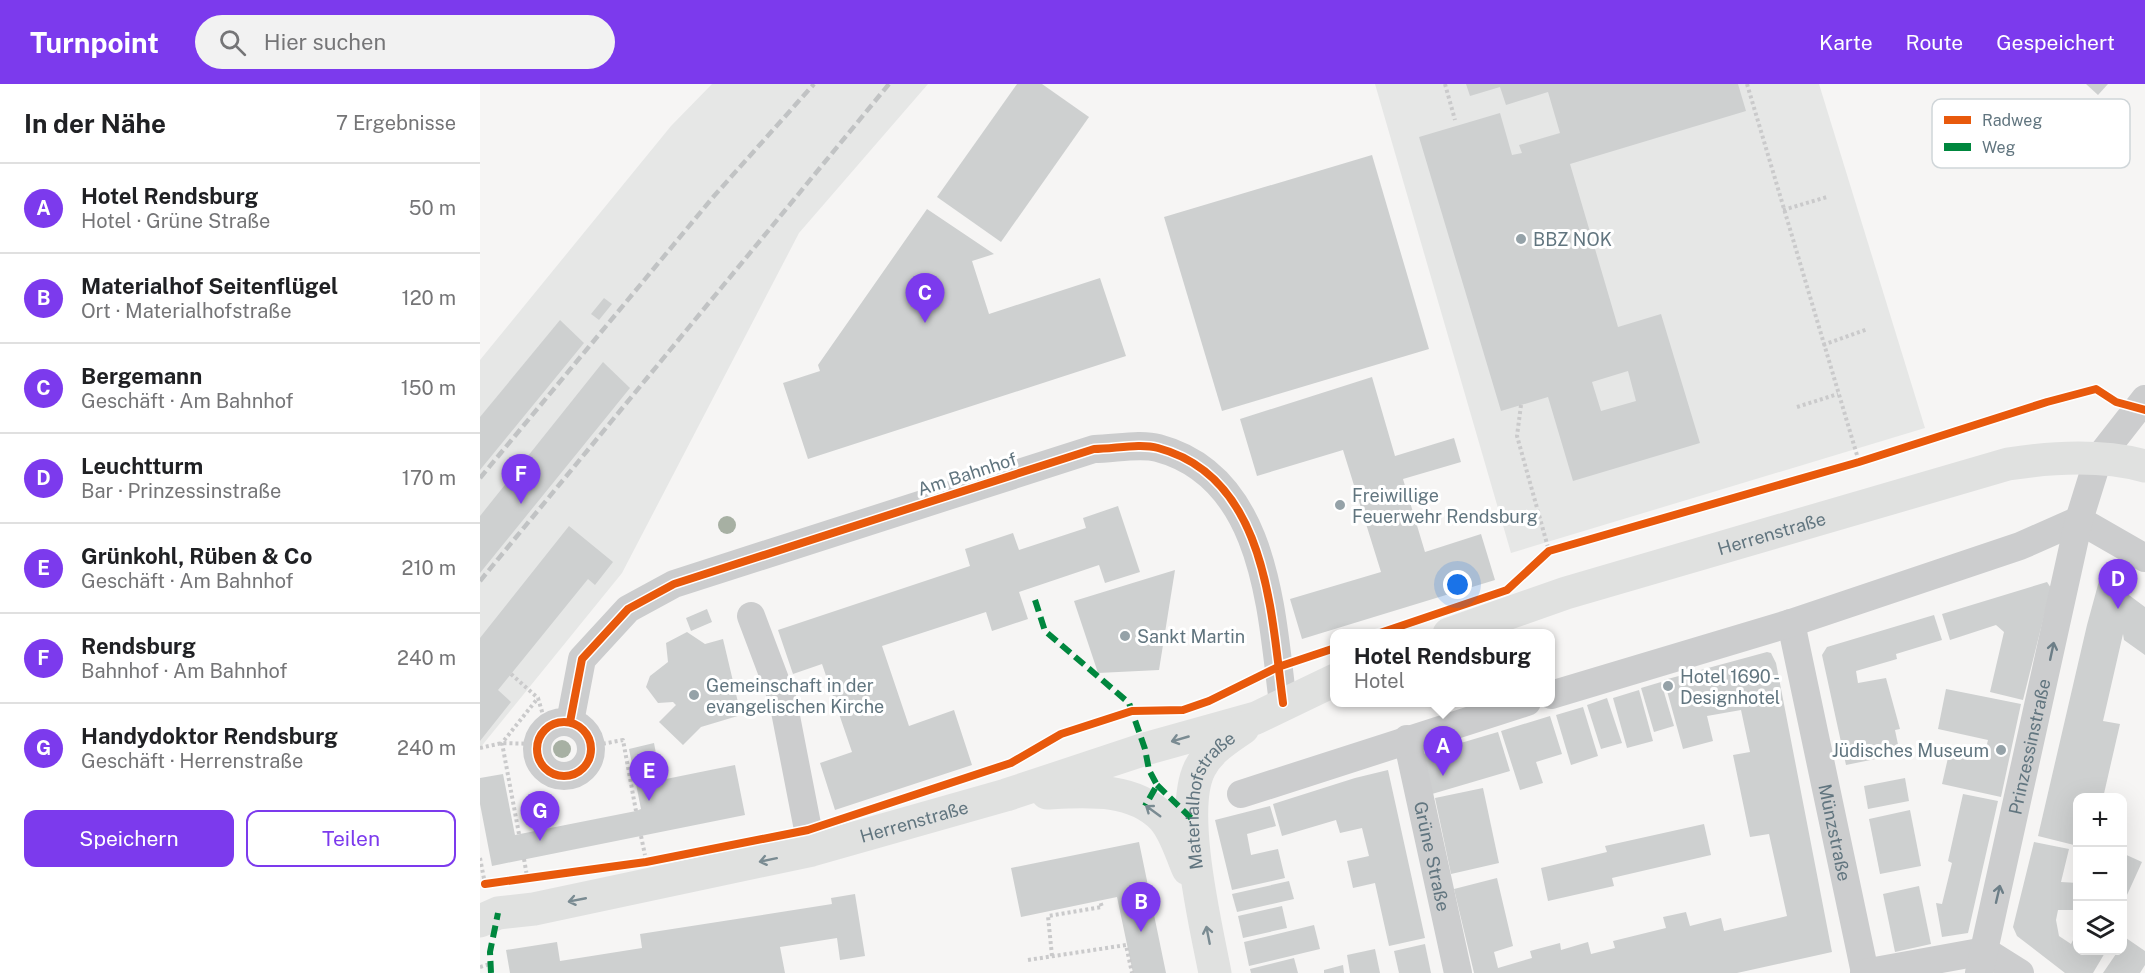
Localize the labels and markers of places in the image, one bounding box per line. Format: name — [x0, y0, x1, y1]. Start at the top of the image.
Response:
place label: BBZ NOK — [1533, 229, 1612, 250]
marker: BBZ NOK — [1514, 232, 1528, 246]
pin: C — [906, 274, 944, 323]
pin: F — [502, 454, 540, 504]
place label: Freiwillige Feuerwehr Rendsburg — [1352, 485, 1538, 527]
marker: Freiwillige Feuerwehr Rendsburg — [1333, 498, 1347, 512]
pin: D — [2098, 560, 2138, 609]
place label: Sankt Martin — [1137, 626, 1245, 647]
marker: Sankt Martin — [1118, 629, 1132, 643]
place label: Hotel 1690 - Designhotel — [1680, 666, 1780, 708]
place label: Gemeinschaft in der evangelischen Kirche — [706, 675, 884, 717]
marker: Hotel 1690 - Designhotel — [1661, 679, 1675, 693]
marker: Gemeinschaft in der evangelischen Kirche — [687, 688, 701, 702]
pin: A — [1424, 726, 1462, 776]
place label: Jüdisches Museum — [1832, 740, 1989, 761]
marker: Jüdisches Museum — [1994, 743, 2008, 757]
pin: E — [630, 752, 668, 801]
pin: G — [520, 792, 560, 841]
pin: B — [1122, 882, 1160, 932]

